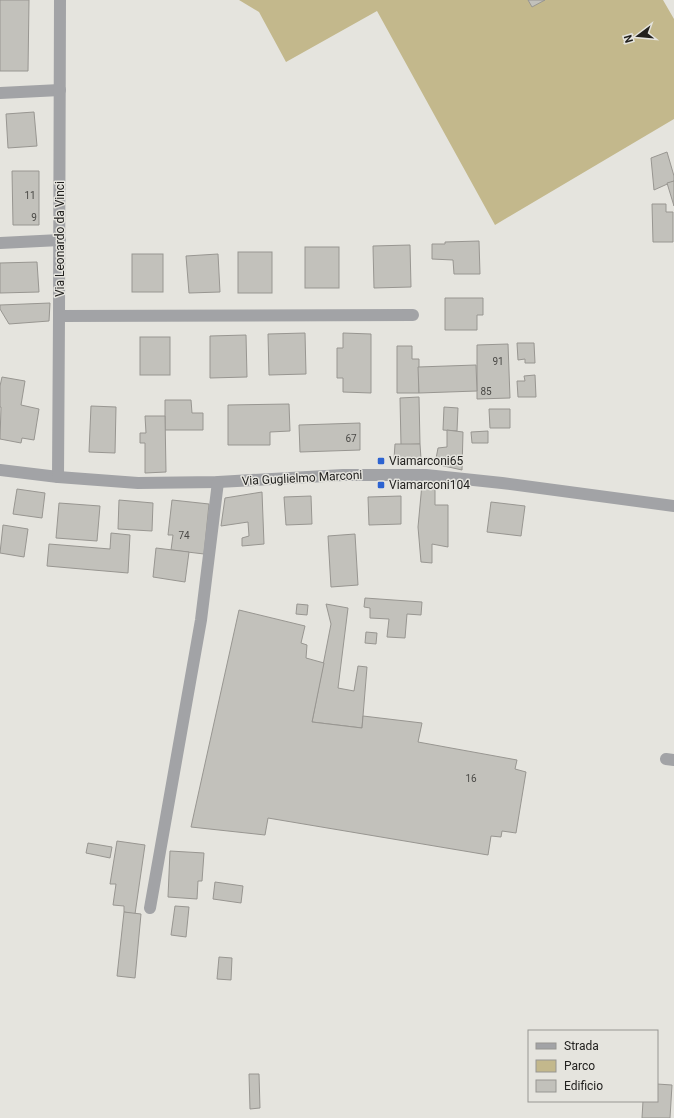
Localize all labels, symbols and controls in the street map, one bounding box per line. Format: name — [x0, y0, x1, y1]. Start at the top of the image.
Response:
north arrow — [618, 16, 658, 56]
text: N — [621, 33, 636, 44]
street label: Via Leonardo da Vinci — [53, 181, 67, 297]
house number: 11 — [24, 190, 36, 201]
house number: 9 — [31, 212, 37, 223]
house number: 91 — [492, 356, 504, 367]
house number: 85 — [480, 386, 492, 397]
house number: 67 — [345, 433, 357, 444]
place label: Viamarconi65 — [389, 454, 464, 468]
marker: Viamarconi65 — [376, 456, 386, 466]
street label: Via Guglielmo Marconi — [241, 468, 363, 488]
place label: Viamarconi104 — [389, 478, 470, 492]
marker: Viamarconi104 — [376, 480, 386, 490]
house number: 74 — [178, 530, 190, 541]
house number: 16 — [465, 773, 477, 784]
legend — [528, 1030, 658, 1102]
text: Strada — [564, 1039, 599, 1053]
text: Parco — [564, 1059, 595, 1073]
text: Edificio — [564, 1079, 603, 1093]

